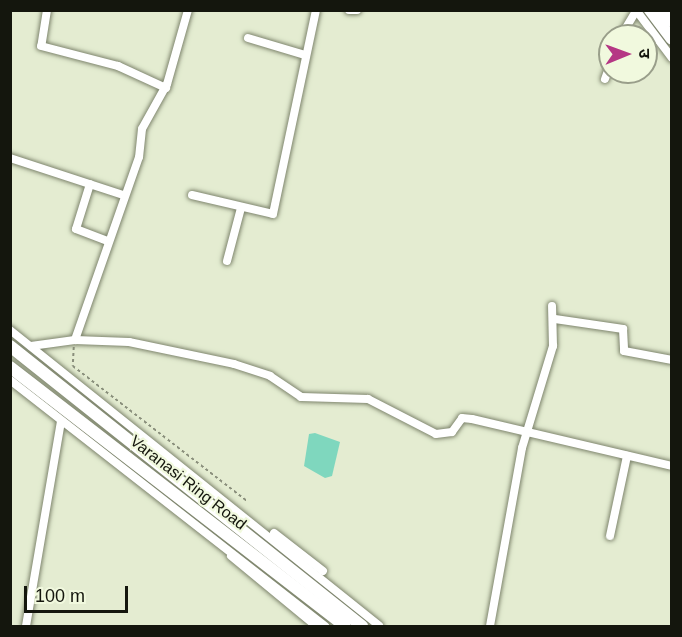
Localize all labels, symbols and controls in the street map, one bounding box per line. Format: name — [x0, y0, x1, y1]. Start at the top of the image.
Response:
north arrow — [598, 24, 658, 84]
text: उ — [636, 49, 653, 59]
street label: Varanasi Ring Road — [126, 432, 250, 534]
scale bar — [27, 574, 130, 612]
text: 100 m — [35, 586, 85, 606]

